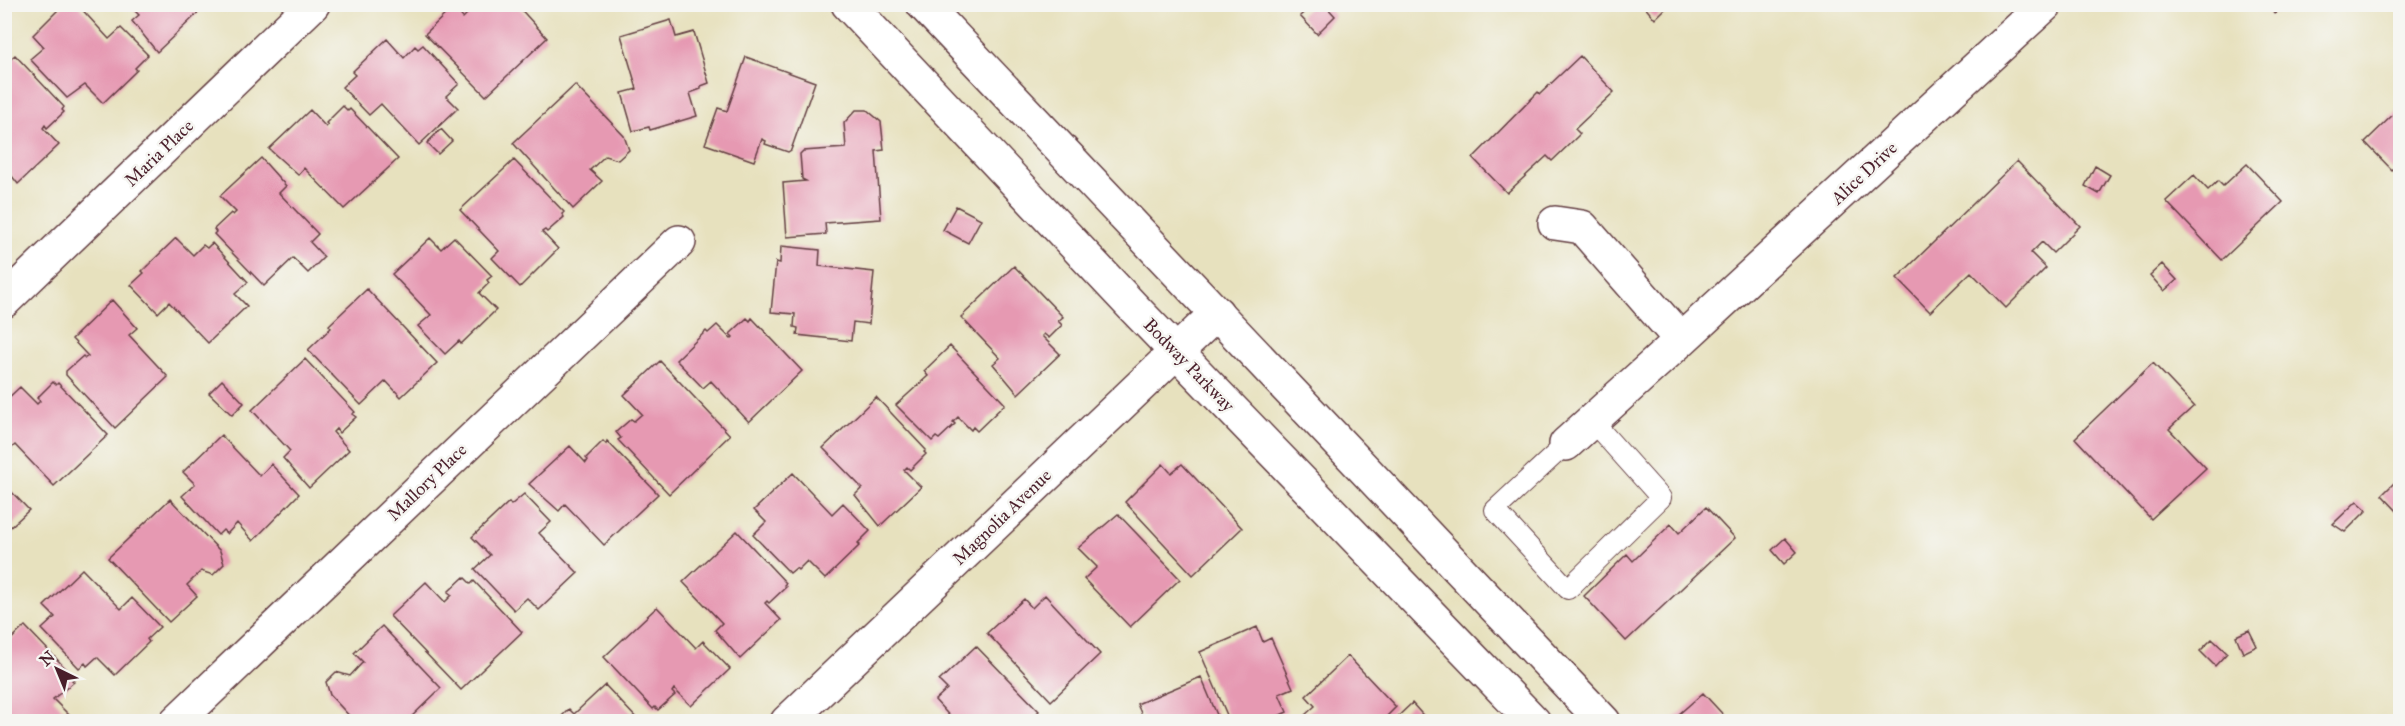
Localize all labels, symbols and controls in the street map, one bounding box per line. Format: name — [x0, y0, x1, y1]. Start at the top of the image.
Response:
street label: Maria Place — [120, 115, 198, 191]
street label: Alice Drive — [1826, 137, 1902, 210]
street label: Bodway Parkway — [1139, 314, 1240, 417]
street label: Mallory Place — [383, 439, 471, 525]
street label: Magnolia Avenue — [948, 464, 1057, 570]
north arrow — [27, 639, 87, 699]
text: N — [36, 647, 59, 670]

